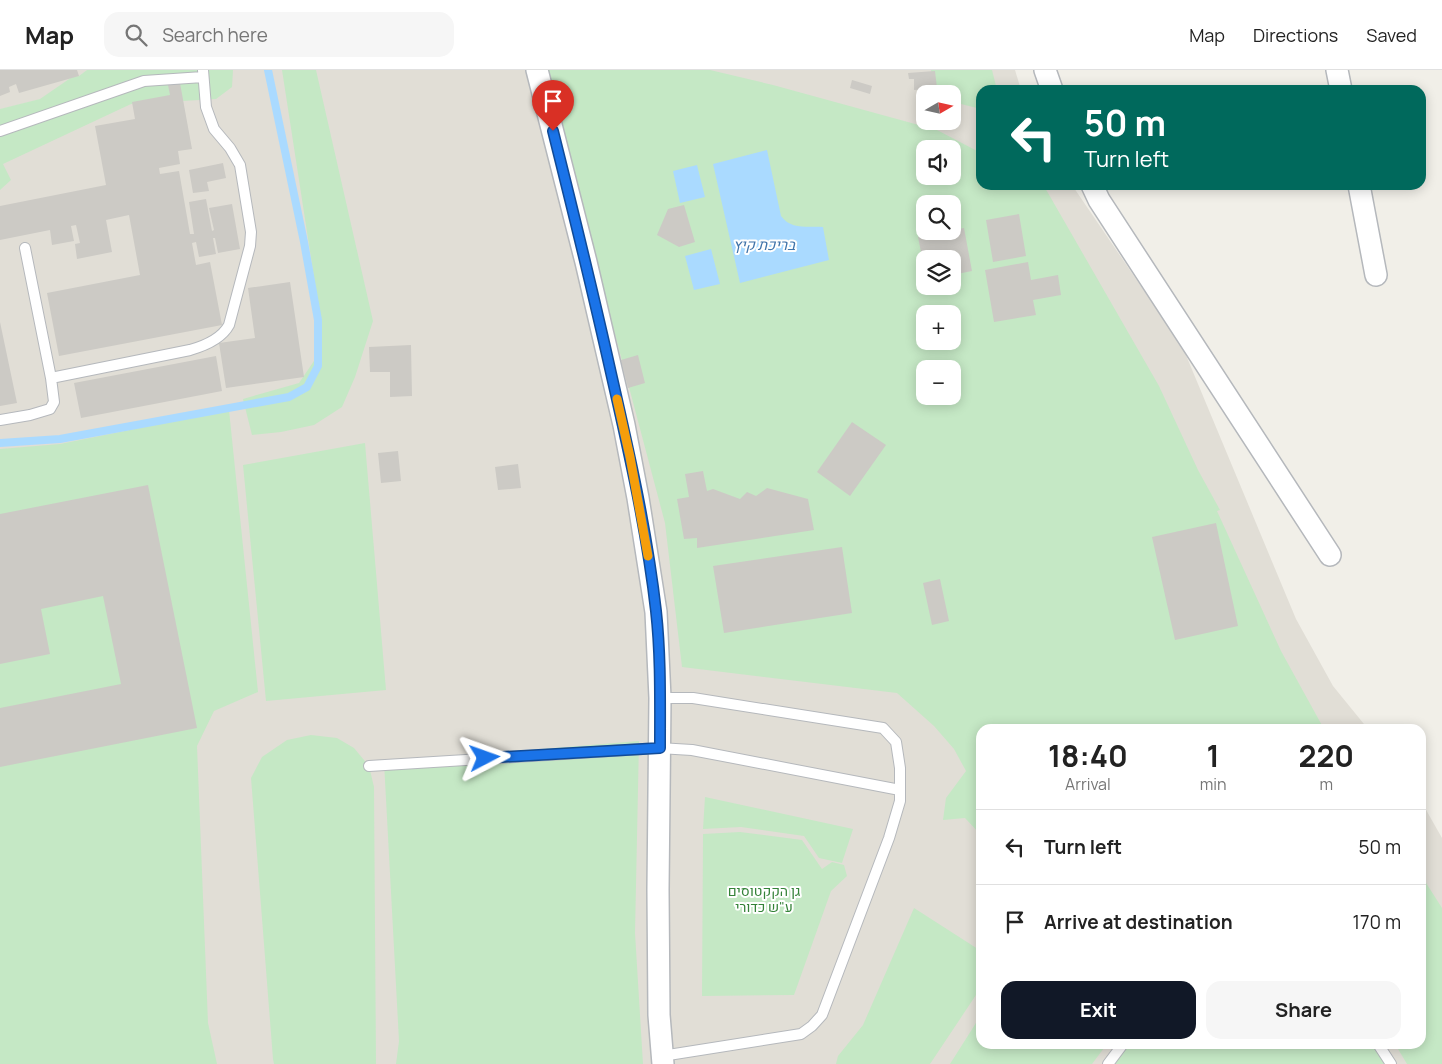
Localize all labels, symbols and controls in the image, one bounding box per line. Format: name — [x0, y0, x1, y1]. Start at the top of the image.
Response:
search box — [104, 12, 454, 57]
text: Map — [25, 18, 74, 51]
icon: search — [122, 21, 150, 49]
text: Search here — [162, 22, 268, 48]
text: Map — [1189, 23, 1225, 47]
text: Directions — [1253, 23, 1338, 47]
text: Saved — [1366, 23, 1417, 47]
pin — [532, 80, 574, 131]
north arrow — [916, 85, 961, 130]
map controls — [916, 85, 961, 405]
icon: arrive — [539, 87, 567, 115]
text: 50 m — [1084, 99, 1166, 147]
icon: left — [1001, 105, 1066, 170]
button: sound — [916, 140, 961, 185]
text: Turn left — [1084, 144, 1169, 174]
button: search — [916, 195, 961, 240]
water label: בריכת קיץ — [733, 234, 796, 255]
button: layers — [916, 250, 961, 295]
button: + — [916, 305, 961, 350]
button: − — [916, 360, 961, 405]
position arrow — [458, 731, 510, 783]
text: 18:40 — [1048, 735, 1128, 776]
text: 1 — [1207, 735, 1220, 776]
text: 220 — [1299, 735, 1354, 776]
text: Arrival — [1065, 773, 1111, 795]
text: min — [1200, 773, 1227, 795]
text: m — [1319, 773, 1333, 795]
icon: left — [1001, 833, 1029, 861]
text: Turn left — [1044, 834, 1122, 860]
text: 50 m — [1359, 834, 1401, 860]
park label: גן הקקטוסים ע"ש כדורי — [728, 881, 800, 916]
icon: arrive — [1001, 908, 1029, 936]
text: Arrive at destination — [1044, 909, 1233, 935]
text: 170 m — [1353, 909, 1401, 935]
button: Exit — [1001, 981, 1196, 1039]
button: Share — [1206, 981, 1401, 1039]

